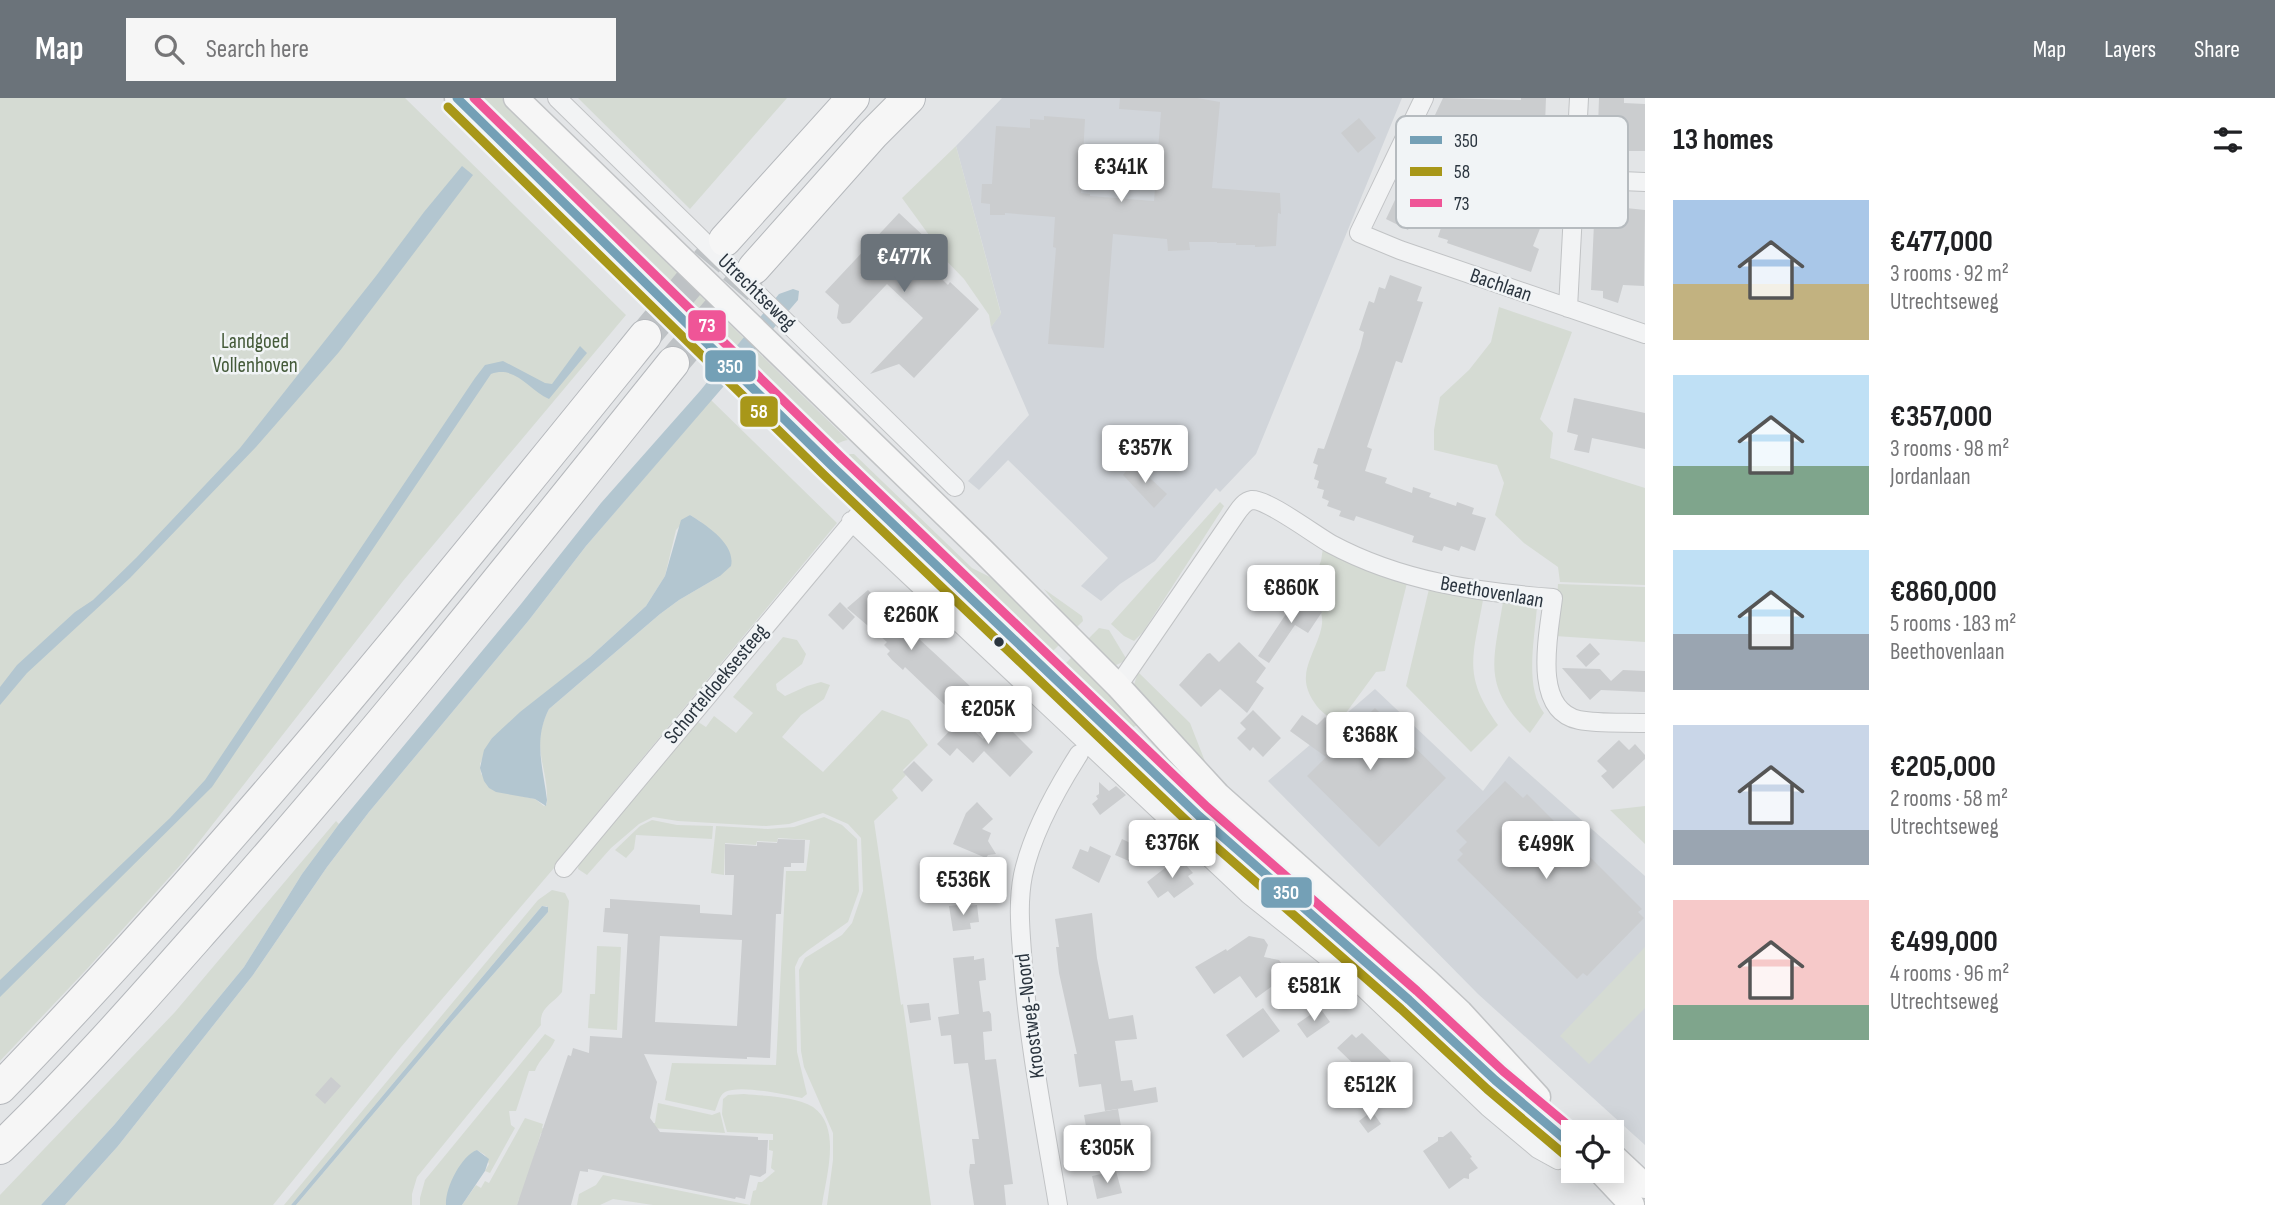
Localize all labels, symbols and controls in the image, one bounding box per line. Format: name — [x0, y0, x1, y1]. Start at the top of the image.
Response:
search box — [126, 18, 616, 81]
text: Map — [35, 29, 84, 69]
icon: search — [150, 30, 188, 68]
text: Search here — [206, 34, 309, 65]
text: Map — [2033, 35, 2066, 64]
text: Layers — [2104, 35, 2156, 64]
text: Share — [2194, 35, 2240, 64]
legend — [1396, 116, 1628, 228]
icon: filters — [2209, 121, 2247, 159]
text: 13 homes — [1673, 122, 1774, 158]
text: 350 — [1454, 130, 1478, 153]
pin: €341K — [1072, 144, 1170, 204]
text: €341K — [1094, 153, 1148, 181]
text: 58 — [1454, 161, 1470, 184]
text: 73 — [1454, 193, 1470, 216]
text: €477,000 — [1890, 224, 1993, 260]
icon: home — [1729, 228, 1813, 312]
pin: €477K — [855, 234, 953, 294]
text: €477K — [877, 243, 931, 271]
street label: Utrechtseweg — [713, 249, 801, 335]
text: 3 rooms · 92 m² — [1890, 260, 2009, 288]
street label: Bachlaan — [1467, 263, 1535, 307]
text: Utrechtseweg — [1890, 288, 1999, 316]
line badge: 73 — [687, 309, 727, 342]
text: 73 — [699, 315, 715, 338]
park label: Landgoed Vollenhoven — [212, 329, 298, 378]
line badge: 350 — [704, 349, 757, 383]
text: 350 — [717, 356, 743, 379]
line badge: 58 — [739, 395, 779, 428]
text: €357,000 — [1890, 399, 1992, 435]
text: 58 — [750, 401, 768, 424]
icon: home — [1729, 403, 1813, 487]
pin: €357K — [1096, 426, 1194, 485]
text: €357K — [1118, 434, 1172, 462]
text: 3 rooms · 98 m² — [1890, 435, 2009, 463]
text: Jordanlaan — [1890, 463, 1971, 491]
pin: €860K — [1242, 566, 1340, 625]
street label: Beethovenlaan — [1438, 571, 1546, 613]
text: €860K — [1263, 574, 1319, 602]
text: €860,000 — [1890, 574, 1997, 610]
icon: home — [1729, 578, 1813, 662]
pin: €260K — [862, 592, 960, 652]
text: €260K — [883, 601, 939, 629]
text: 5 rooms · 183 m² — [1890, 610, 2016, 638]
street label: Schorteldoeksesteeg — [659, 619, 773, 749]
unlabelled marker — [992, 635, 1006, 649]
text: Beethovenlaan — [1890, 638, 2005, 666]
pin: €205K — [939, 686, 1037, 746]
text: €205K — [961, 695, 1015, 723]
pin: €368K — [1321, 712, 1419, 772]
text: €368K — [1342, 721, 1398, 749]
text: €205,000 — [1890, 749, 1996, 785]
icon: home — [1729, 753, 1813, 837]
text: 2 rooms · 58 m² — [1890, 785, 2008, 813]
text: Utrechtseweg — [1890, 813, 1999, 841]
pin: €376K — [1123, 820, 1221, 880]
pin: €499K — [1497, 822, 1595, 881]
text: €376K — [1145, 829, 1199, 857]
text: €499K — [1518, 830, 1574, 858]
pin: €536K — [914, 858, 1012, 917]
text: €536K — [936, 866, 990, 894]
line badge: 350 — [1260, 876, 1313, 909]
text: 350 — [1273, 882, 1299, 905]
text: €499,000 — [1890, 924, 1998, 960]
icon: home — [1729, 928, 1813, 1012]
street label: Kroostweg-Noord — [1010, 952, 1050, 1080]
text: 4 rooms · 96 m² — [1890, 960, 2009, 988]
pin: €581K — [1265, 964, 1363, 1023]
text: €581K — [1287, 972, 1341, 1000]
text: Utrechtseweg — [1890, 988, 1999, 1016]
pin: €512K — [1321, 1062, 1419, 1122]
text: €512K — [1344, 1071, 1396, 1099]
map controls — [1561, 1120, 1624, 1183]
button: locate — [1561, 1120, 1624, 1183]
pin: €305K — [1058, 1126, 1156, 1185]
text: €305K — [1080, 1134, 1134, 1162]

